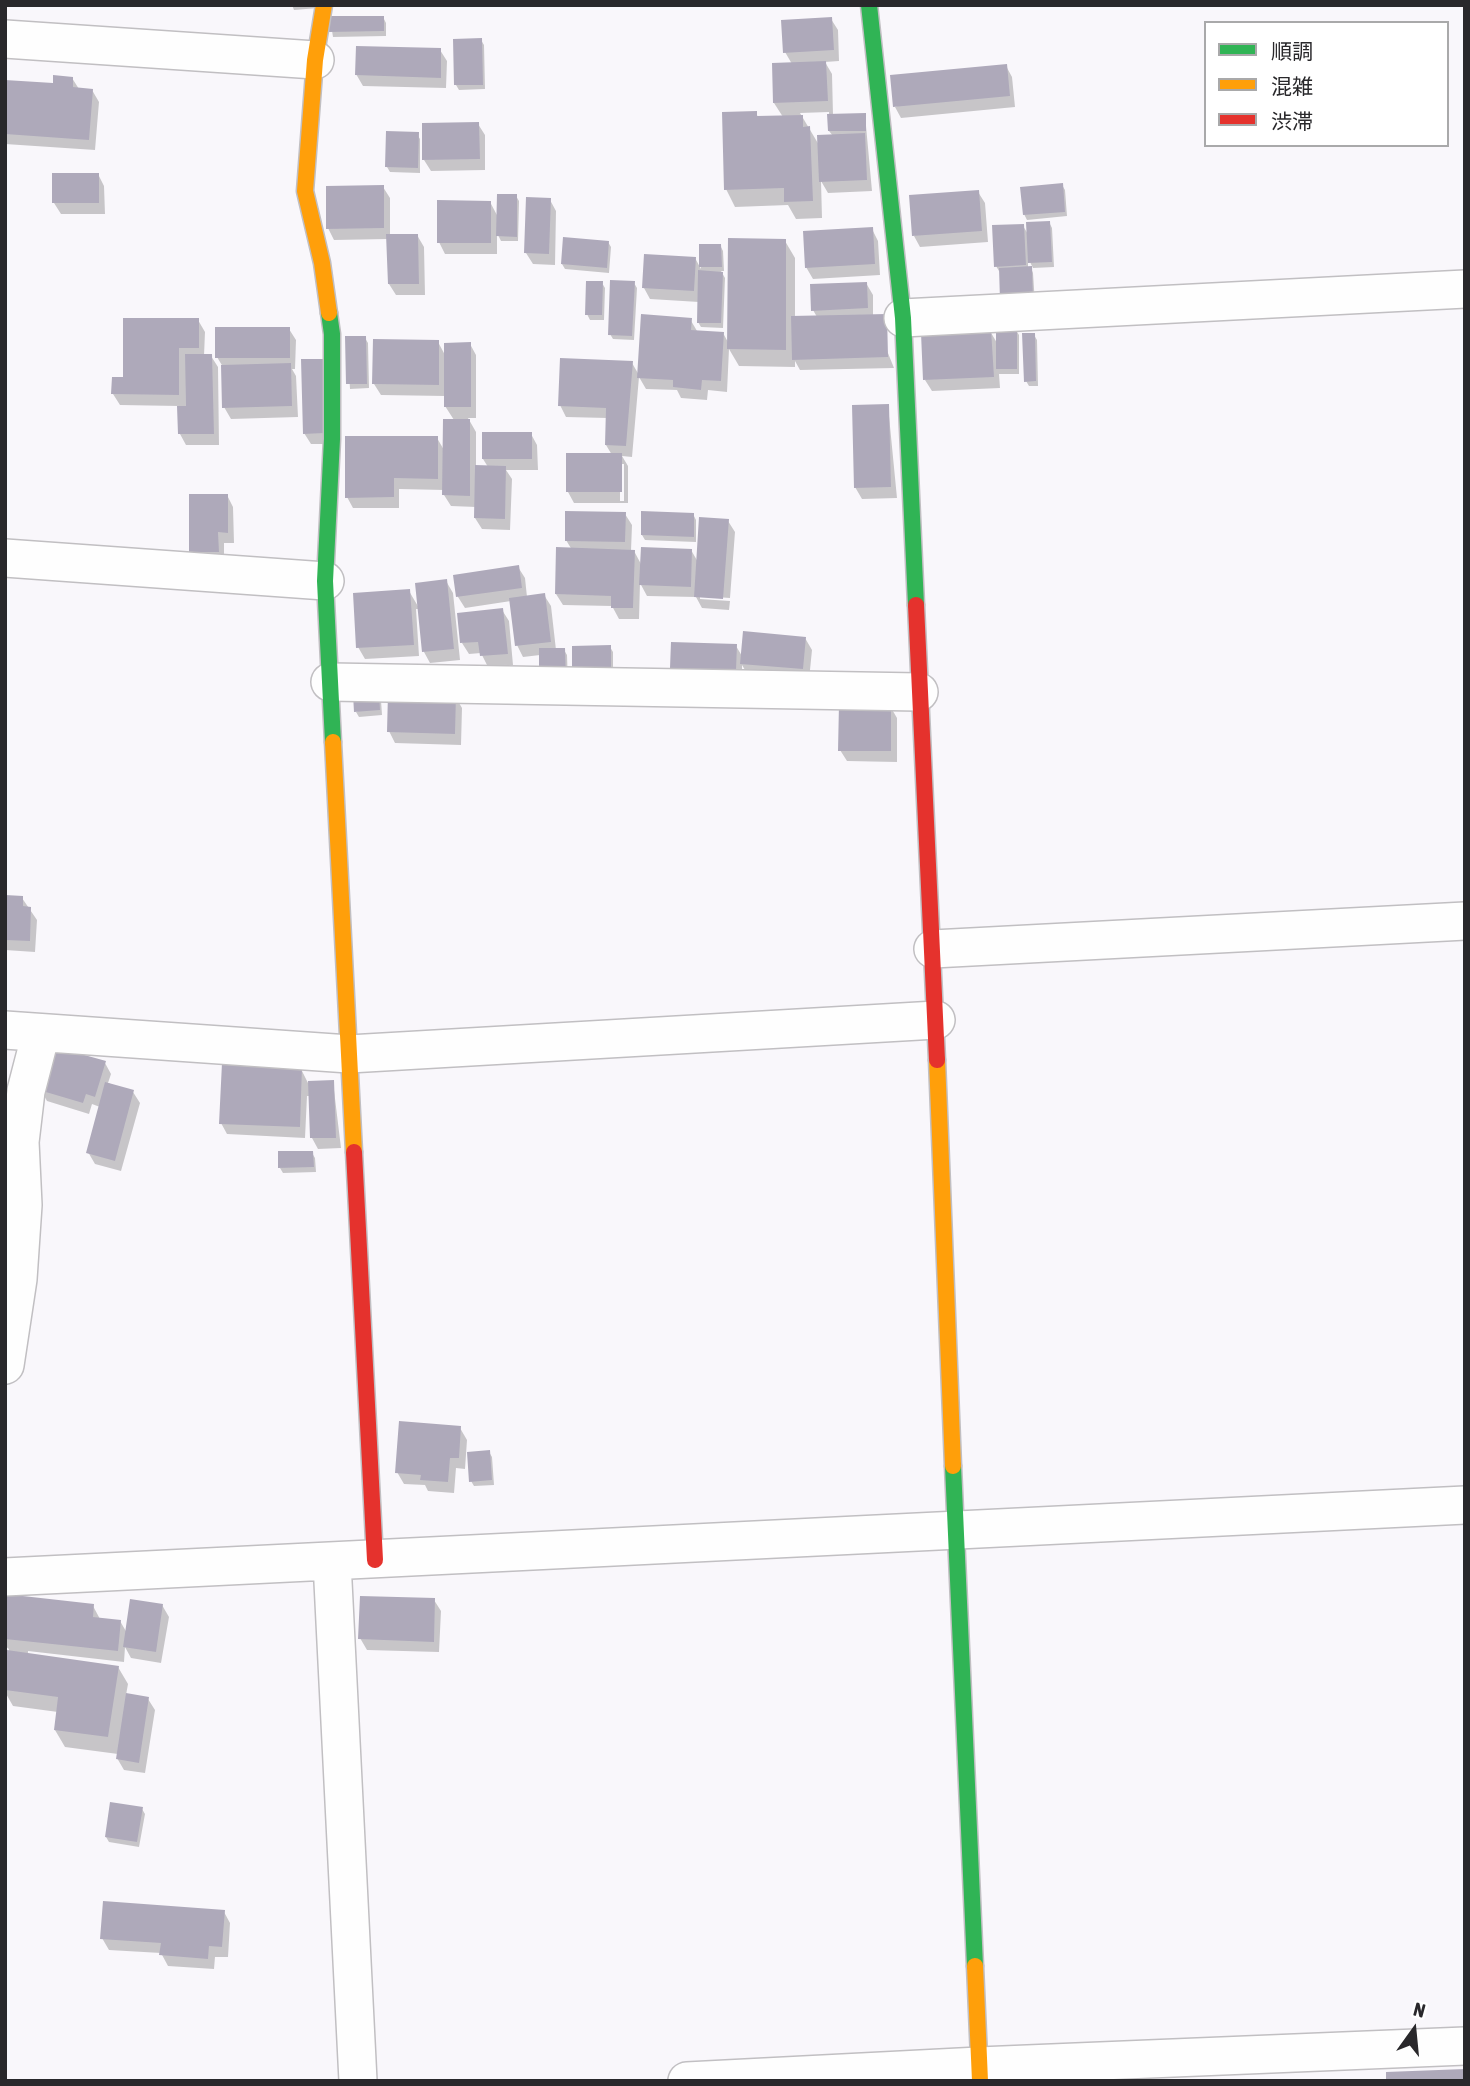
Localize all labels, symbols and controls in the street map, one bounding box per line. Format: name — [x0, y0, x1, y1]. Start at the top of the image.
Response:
legend — [1204, 21, 1449, 147]
text: 順調 — [1271, 39, 1313, 63]
text: 混雑 — [1271, 74, 1313, 98]
text: 渋滞 — [1271, 109, 1313, 133]
north arrow — [1379, 1995, 1449, 2065]
text: N — [1411, 1998, 1428, 2022]

